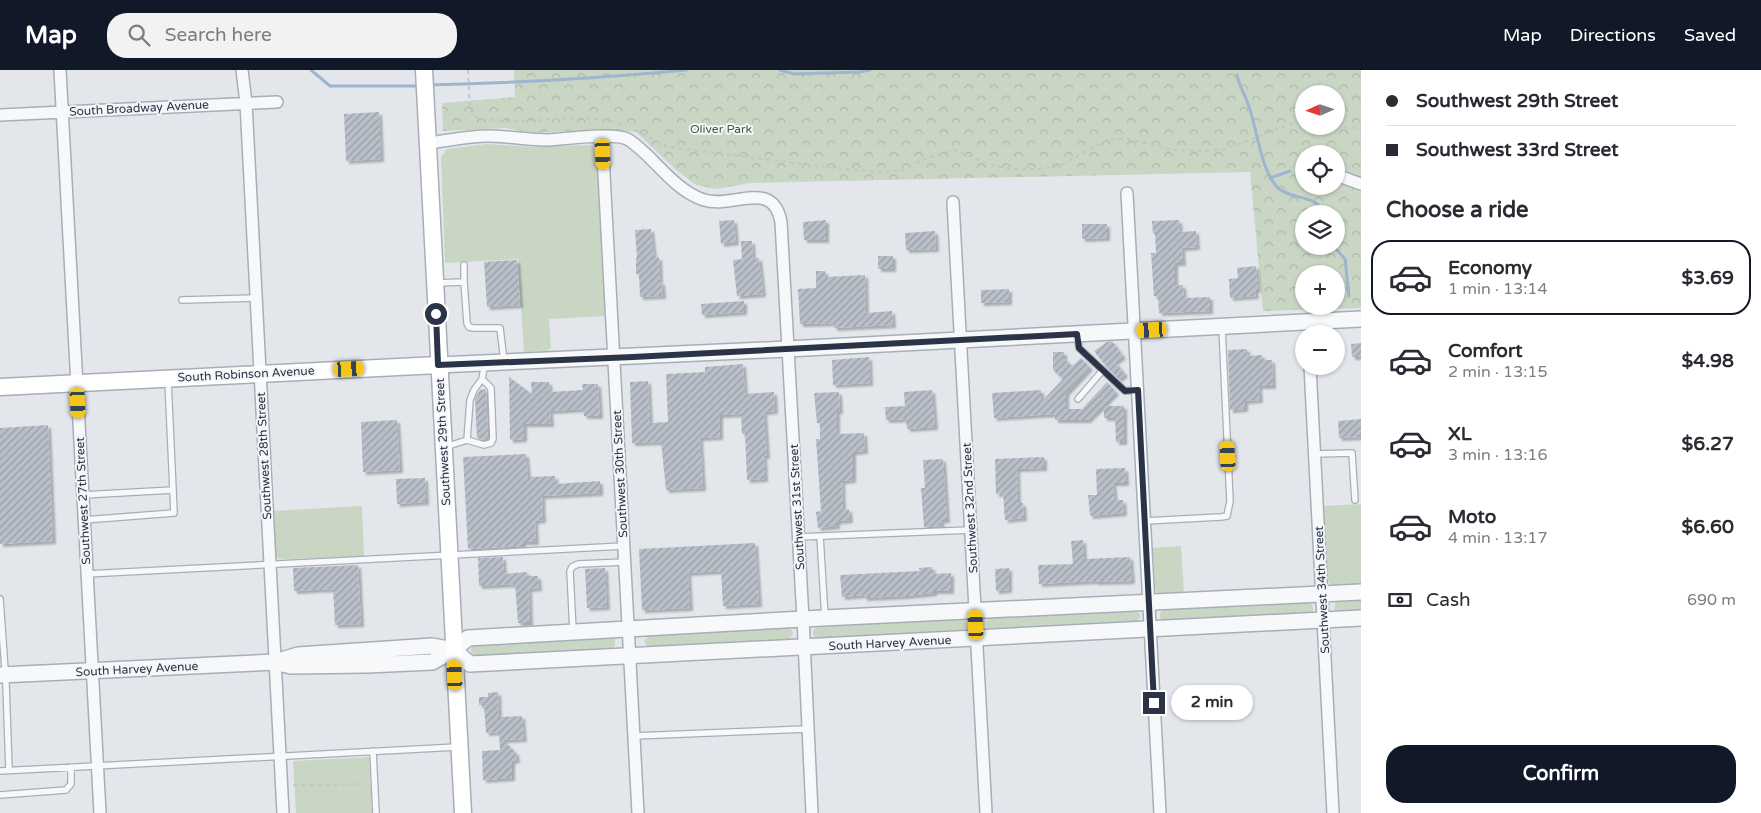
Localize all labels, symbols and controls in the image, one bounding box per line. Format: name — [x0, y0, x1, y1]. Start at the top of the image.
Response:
search box — [107, 13, 457, 58]
text: Map — [25, 21, 77, 50]
icon: search — [125, 21, 153, 49]
text: Search here — [165, 24, 272, 46]
text: Map — [1503, 24, 1542, 46]
text: Directions — [1570, 24, 1656, 46]
text: Saved — [1684, 24, 1736, 46]
north arrow — [1295, 85, 1345, 135]
map controls — [1295, 85, 1345, 375]
text: Southwest 29th Street — [1416, 90, 1618, 112]
street label: South Broadway Avenue — [69, 97, 209, 119]
park label: Oliver Park — [690, 122, 752, 136]
car — [594, 139, 611, 169]
text: Southwest 33rd Street — [1416, 139, 1618, 161]
button: locate — [1295, 145, 1345, 195]
text: Choose a ride — [1386, 197, 1529, 223]
button: layers — [1295, 205, 1345, 255]
icon: car — [1388, 255, 1433, 300]
text: Economy — [1448, 257, 1532, 279]
button: + — [1295, 265, 1345, 315]
text: $3.69 — [1682, 267, 1734, 289]
text: 1 min · 13:14 — [1448, 279, 1547, 299]
route start — [425, 303, 447, 325]
car — [1136, 322, 1167, 338]
button: − — [1295, 325, 1345, 375]
icon: car — [1388, 338, 1433, 383]
text: Comfort — [1448, 340, 1522, 362]
text: $4.98 — [1682, 350, 1734, 372]
car — [333, 361, 364, 377]
text: 2 min · 13:15 — [1448, 362, 1547, 382]
street label: South Robinson Avenue — [177, 363, 315, 385]
street label: Southwest 29th Street — [433, 377, 453, 506]
car — [69, 388, 86, 418]
street label: Southwest 28th Street — [254, 391, 274, 520]
street label: Southwest 30th Street — [610, 409, 630, 538]
icon: car — [1388, 421, 1433, 466]
text: XL — [1448, 423, 1472, 445]
text: $6.27 — [1682, 433, 1734, 455]
street label: Southwest 27th Street — [73, 436, 93, 565]
car — [1219, 441, 1236, 471]
street label: Southwest 32nd Street — [960, 442, 980, 574]
street label: Southwest 31st Street — [787, 443, 807, 570]
text: 3 min · 13:16 — [1448, 445, 1547, 465]
icon: car — [1388, 504, 1433, 549]
text: Moto — [1448, 506, 1496, 528]
text: $6.60 — [1682, 516, 1734, 538]
street label: Southwest 34th Street — [1312, 525, 1332, 654]
text: 4 min · 13:17 — [1448, 528, 1547, 548]
icon: cash — [1386, 586, 1414, 614]
text: Cash — [1426, 589, 1471, 611]
text: 690 m — [1687, 590, 1736, 610]
car — [967, 610, 984, 640]
street label: South Harvey Avenue — [828, 633, 952, 653]
street label: South Harvey Avenue — [75, 659, 199, 679]
car — [446, 660, 463, 690]
callout: 2 min — [1172, 686, 1254, 720]
route end — [1143, 692, 1165, 714]
text: 2 min — [1191, 692, 1233, 712]
button: Confirm — [1386, 745, 1736, 803]

